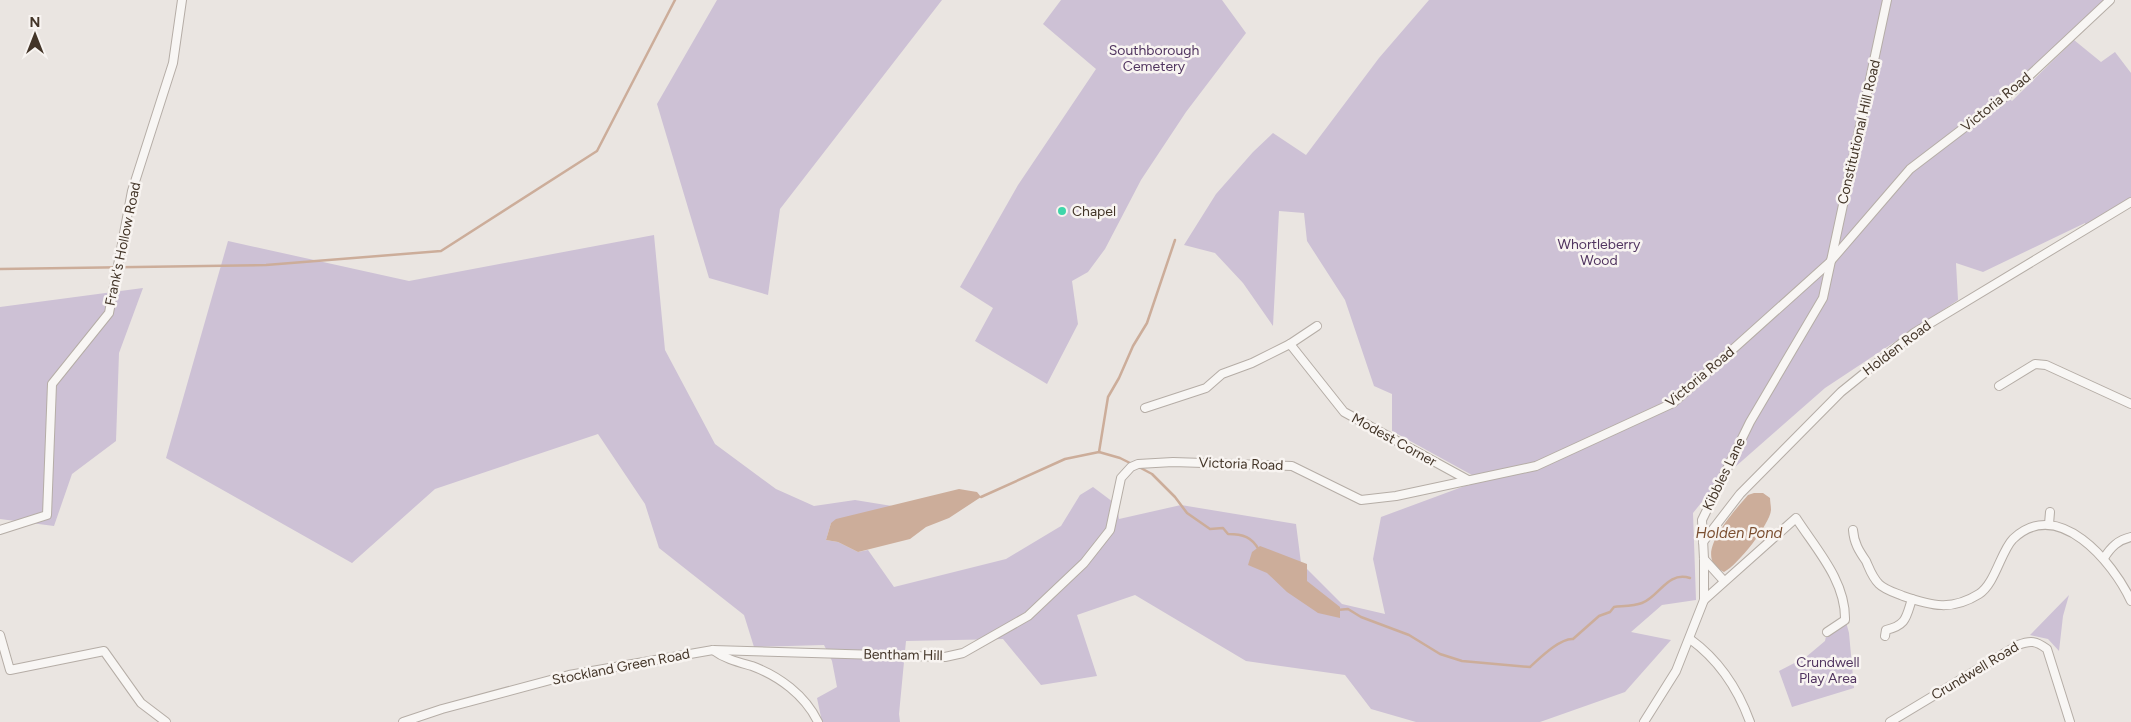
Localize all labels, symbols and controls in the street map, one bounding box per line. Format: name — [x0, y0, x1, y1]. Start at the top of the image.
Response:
north arrow — [10, 10, 60, 60]
text: N — [30, 14, 40, 31]
park label: Southborough Cemetery — [1109, 42, 1200, 75]
street label: Constitutional Hill Road — [1834, 58, 1884, 206]
street label: Victoria Road — [1958, 69, 2034, 135]
street label: Frank's Hollow Road — [102, 181, 144, 307]
place label: Chapel — [1072, 203, 1116, 220]
marker: Chapel — [1056, 205, 1068, 217]
park label: Whortleberry Wood — [1558, 236, 1641, 269]
street label: Holden Road — [1860, 317, 1934, 379]
street label: Victoria Road — [1662, 343, 1738, 411]
street label: Modest Corner — [1349, 410, 1440, 470]
street label: Kibbles Lane — [1699, 435, 1749, 513]
street label: Victoria Road — [1198, 454, 1284, 474]
water label: Holden Pond — [1696, 524, 1783, 542]
street label: Crundwell Road — [1928, 638, 2022, 704]
street label: Stockland Green Road — [551, 645, 691, 689]
street label: Bentham Hill — [863, 646, 943, 664]
park label: Crundwell Play Area — [1796, 654, 1860, 687]

